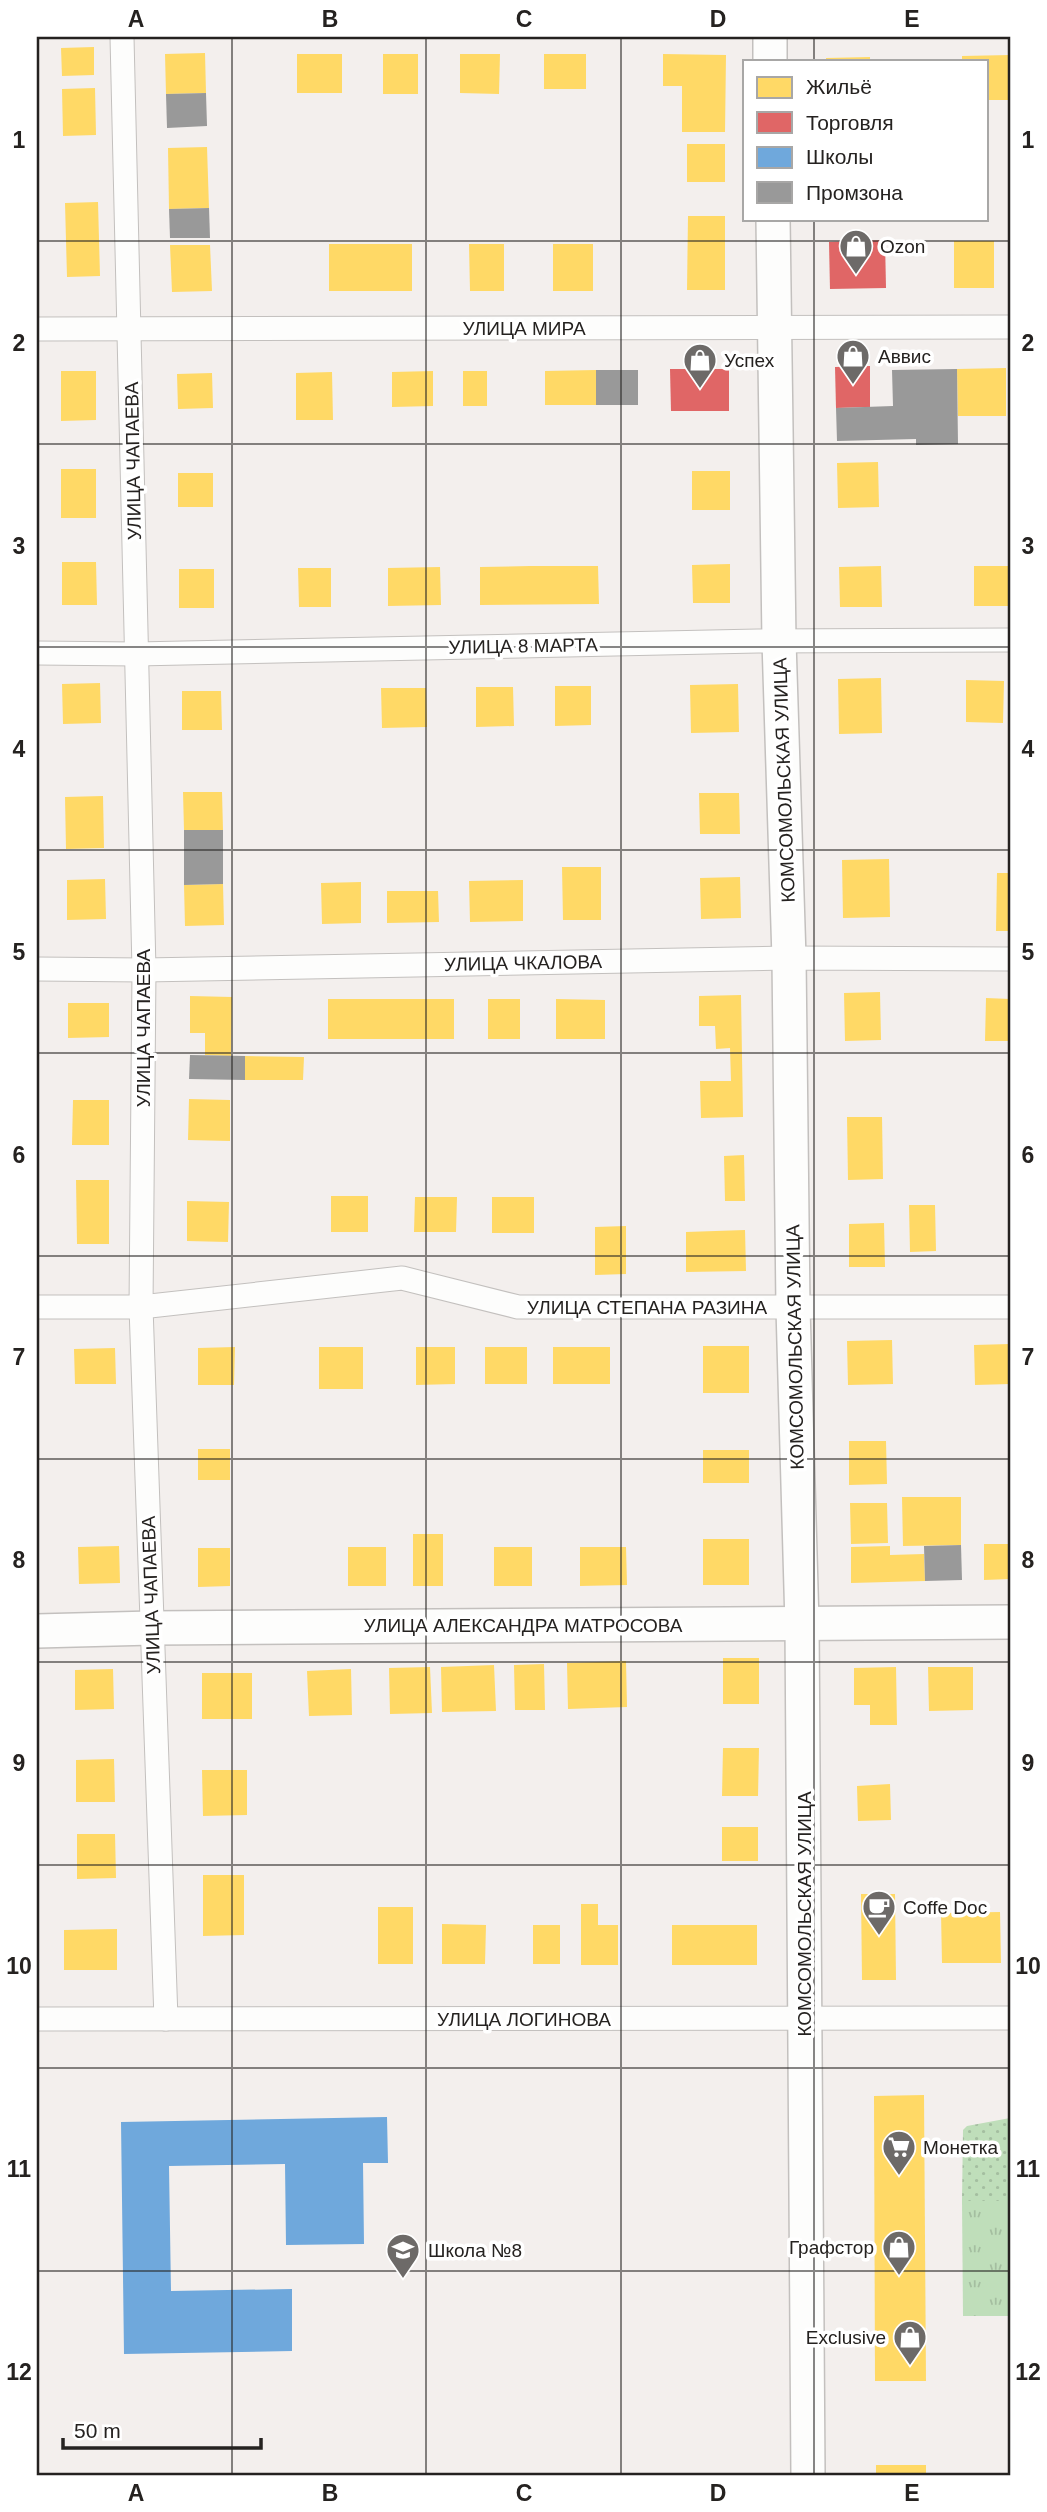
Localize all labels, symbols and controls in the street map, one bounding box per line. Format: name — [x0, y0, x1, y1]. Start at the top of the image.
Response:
text: A — [128, 6, 144, 32]
text: B — [322, 6, 338, 32]
text: C — [516, 6, 532, 32]
text: D — [710, 6, 726, 32]
text: E — [904, 6, 920, 32]
legend — [743, 60, 988, 220]
text: Жильё — [806, 75, 872, 98]
text: Торговля — [806, 111, 894, 134]
text: 1 — [13, 127, 26, 153]
text: 1 — [1022, 127, 1035, 153]
text: Школы — [806, 145, 873, 168]
text: Промзона — [806, 181, 903, 204]
shop icon: Ozon — [837, 227, 875, 276]
place label: Ozon — [880, 236, 925, 257]
street label: УЛИЦА МИРА — [462, 318, 586, 339]
text: 2 — [13, 330, 25, 356]
text: 2 — [1022, 330, 1034, 356]
shop icon: Аввис — [834, 337, 872, 386]
shop icon: Успех — [681, 341, 719, 390]
place label: Аввис — [878, 346, 931, 367]
place label: Успех — [724, 350, 775, 371]
street label: УЛИЦА ЧАПАЕВА — [121, 381, 145, 540]
text: 3 — [13, 533, 25, 559]
text: 3 — [1022, 533, 1034, 559]
street label: УЛИЦА 8 МАРТА — [448, 634, 598, 658]
street label: КОМСОМОЛЬСКАЯ УЛИЦА — [769, 657, 799, 903]
text: 4 — [13, 736, 26, 762]
text: 4 — [1022, 736, 1035, 762]
text: 5 — [13, 939, 26, 965]
text: 5 — [1022, 939, 1035, 965]
street label: УЛИЦА ЧАПАЕВА — [133, 948, 154, 1107]
street label: УЛИЦА ЧКАЛОВА — [444, 951, 603, 975]
text: 6 — [13, 1142, 25, 1168]
text: 6 — [1022, 1142, 1034, 1168]
street label: КОМСОМОЛЬСКАЯ УЛИЦА — [782, 1224, 808, 1470]
street label: УЛИЦА СТЕПАНА РАЗИНА — [527, 1297, 767, 1318]
text: 7 — [13, 1344, 25, 1370]
text: 7 — [1022, 1344, 1034, 1370]
street label: УЛИЦА ЧАПАЕВА — [138, 1515, 164, 1675]
text: 8 — [13, 1547, 26, 1573]
text: 8 — [1022, 1547, 1035, 1573]
street label: УЛИЦА АЛЕКСАНДРА МАТРОСОВА — [363, 1615, 683, 1636]
text: 9 — [13, 1750, 25, 1776]
text: 9 — [1022, 1750, 1034, 1776]
street label: КОМСОМОЛЬСКАЯ УЛИЦА — [794, 1791, 815, 2037]
cafe icon: Coffe Doc — [860, 1888, 898, 1937]
place label: Coffe Doc — [903, 1897, 987, 1918]
text: 10 — [6, 1953, 32, 1979]
text: 10 — [1015, 1953, 1041, 1979]
street label: УЛИЦА ЛОГИНОВА — [437, 2009, 611, 2030]
supermarket icon: Монетка — [880, 2128, 918, 2177]
place label: Монетка — [923, 2137, 998, 2158]
text: 11 — [7, 2156, 31, 2182]
text: 11 — [1016, 2156, 1040, 2182]
shop icon: Графстор — [880, 2228, 918, 2277]
school or university icon: Школа №8 — [384, 2231, 422, 2280]
place label: Графстор — [789, 2237, 874, 2258]
place label: Школа №8 — [428, 2240, 522, 2261]
shop icon: Exclusive — [891, 2318, 929, 2367]
place label: Exclusive — [806, 2327, 886, 2348]
text: 12 — [6, 2359, 32, 2385]
text: 12 — [1015, 2359, 1041, 2385]
scale bar — [63, 2407, 261, 2451]
text: 50 m — [74, 2419, 121, 2442]
text: A — [128, 2480, 144, 2506]
text: B — [322, 2480, 338, 2506]
text: C — [516, 2480, 532, 2506]
text: D — [710, 2480, 726, 2506]
text: E — [904, 2480, 920, 2506]

